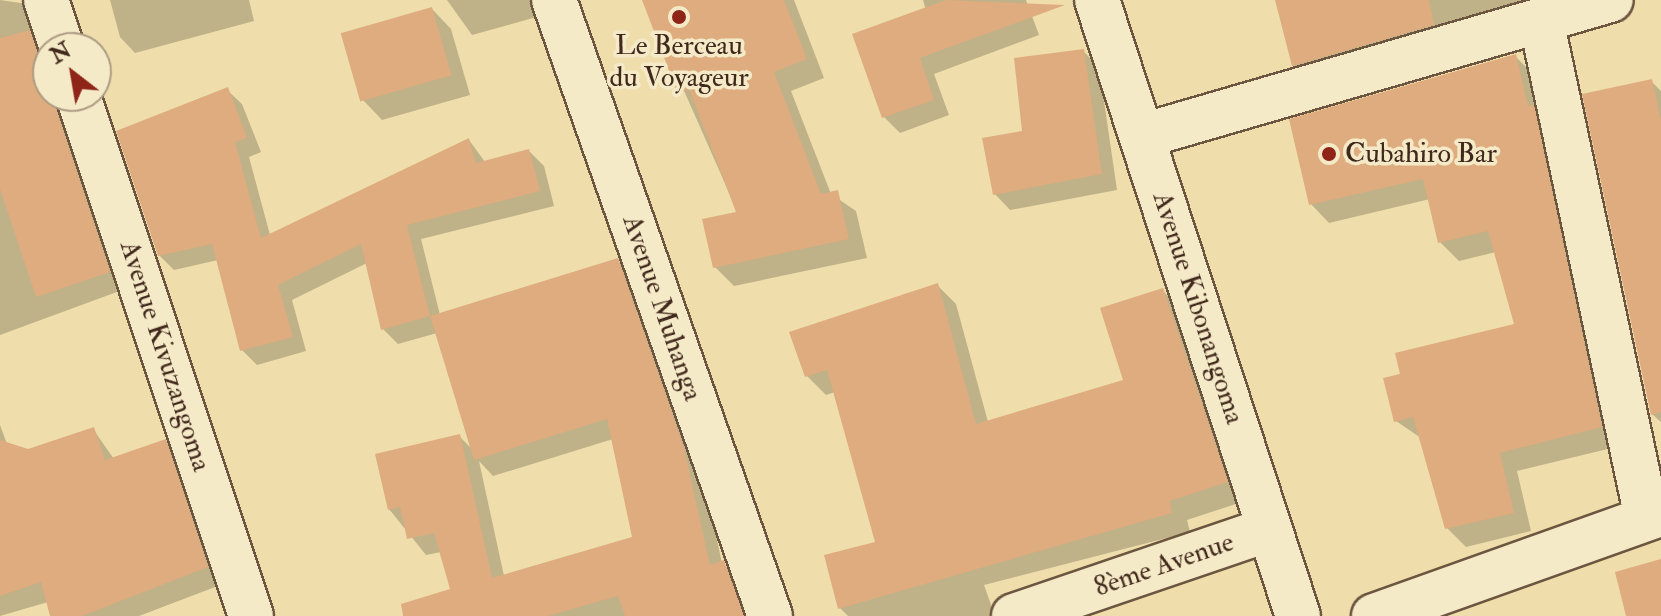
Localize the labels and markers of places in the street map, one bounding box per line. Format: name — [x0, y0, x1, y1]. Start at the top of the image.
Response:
marker: Le Berceau du Voyageur — [670, 8, 688, 26]
place label: Le Berceau du Voyageur — [609, 29, 749, 95]
place label: Cubahiro Bar — [1345, 137, 1497, 171]
marker: Cubahiro Bar — [1320, 145, 1338, 163]

